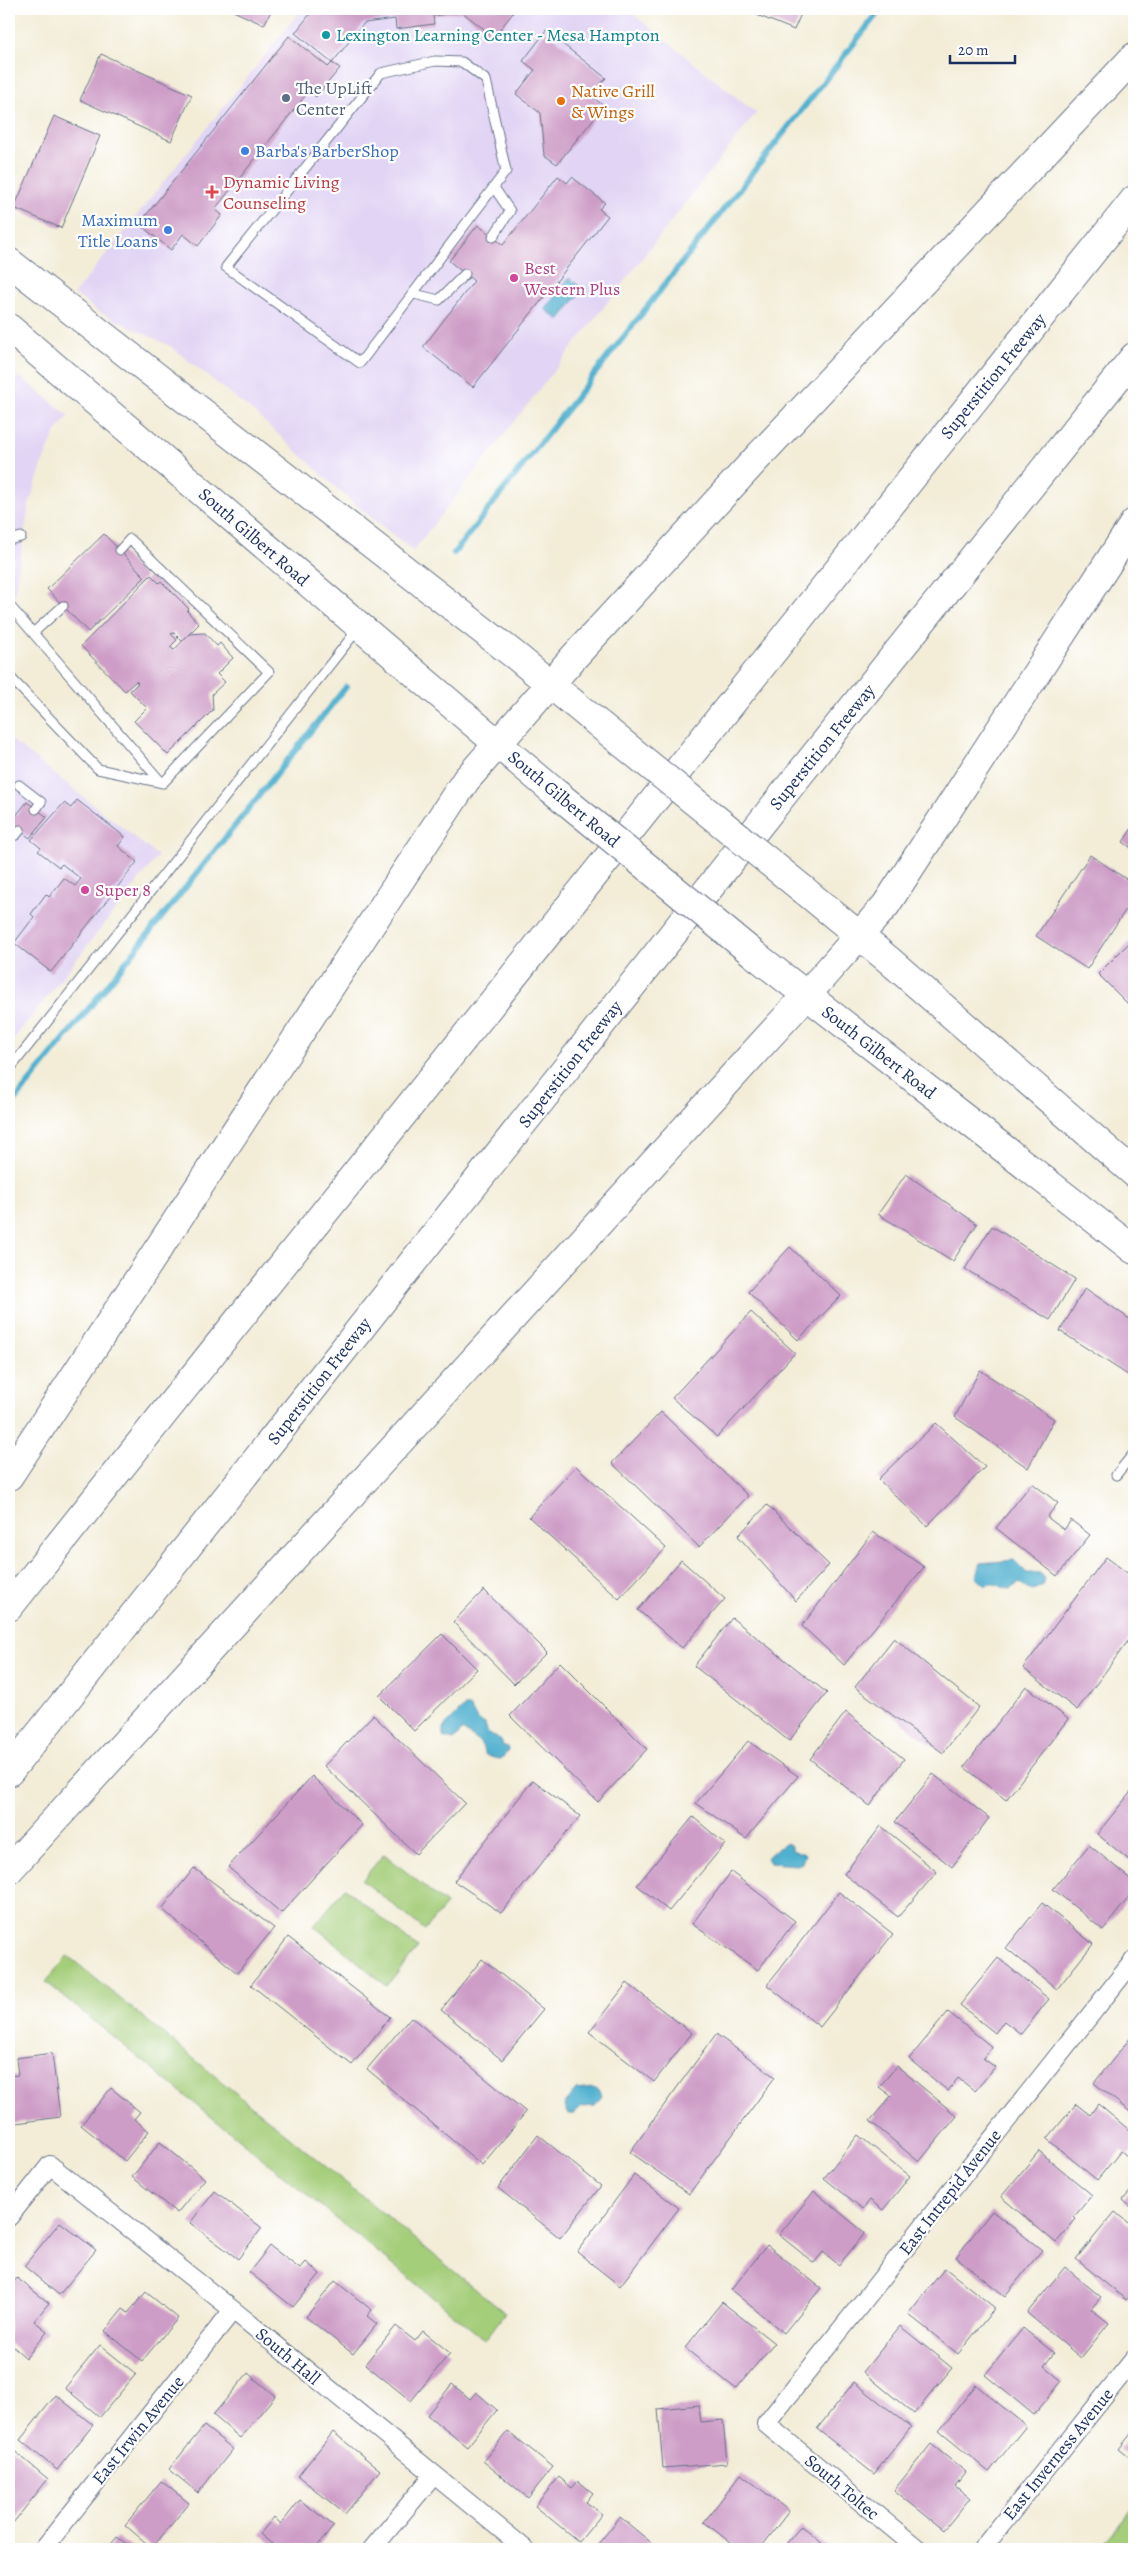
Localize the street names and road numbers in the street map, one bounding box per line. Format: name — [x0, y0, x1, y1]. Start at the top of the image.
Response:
street label: Superstition Freeway — [935, 307, 1052, 444]
street label: South Gilbert Road — [194, 482, 315, 592]
street label: Superstition Freeway — [764, 678, 881, 815]
street label: South Gilbert Road — [503, 745, 625, 853]
street label: Superstition Freeway — [513, 995, 628, 1133]
street label: South Gilbert Road — [817, 1000, 941, 1105]
street label: Superstition Freeway — [262, 1312, 377, 1450]
street label: East Intrepid Avenue — [893, 2124, 1007, 2260]
street label: South Hall — [251, 2322, 326, 2390]
street label: East Irwin Avenue — [87, 2371, 189, 2489]
street label: East Inverness Avenue — [997, 2383, 1119, 2525]
street label: South Toltec — [800, 2449, 884, 2525]

